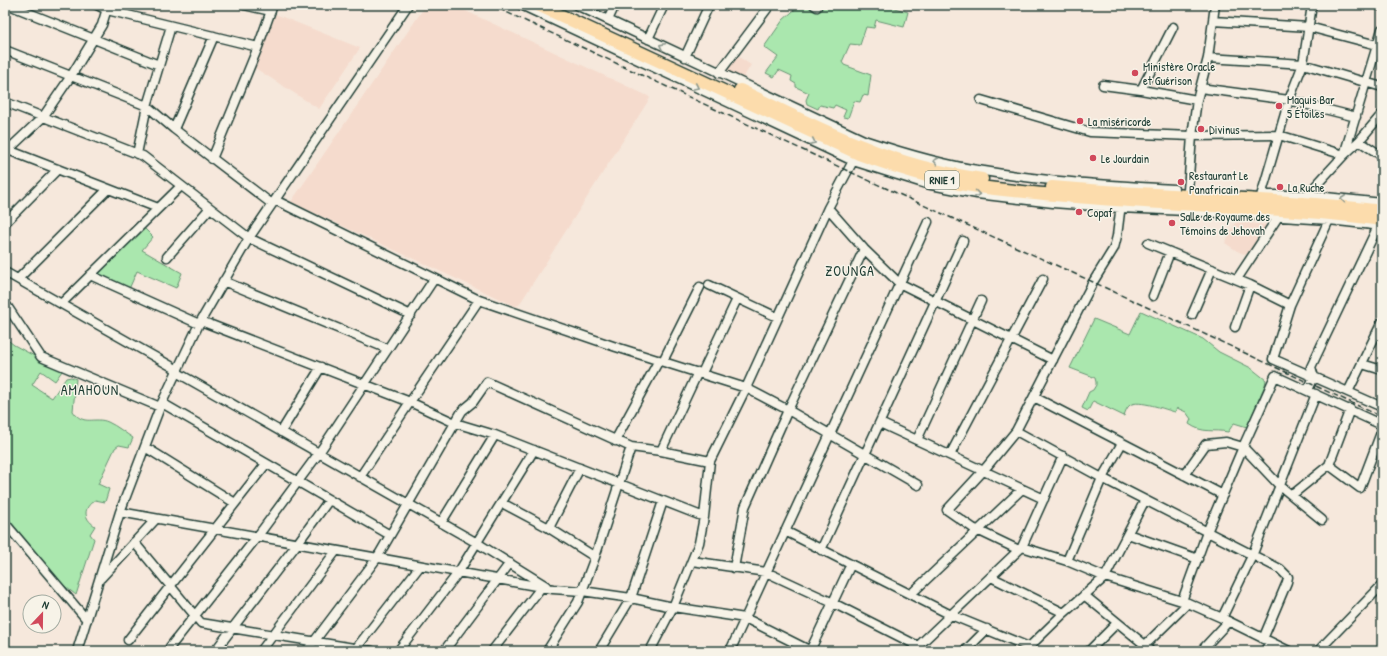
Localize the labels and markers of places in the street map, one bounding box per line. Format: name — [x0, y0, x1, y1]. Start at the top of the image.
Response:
place label: Ministère Oracle et Guérison — [1143, 58, 1215, 89]
marker: Ministère Oracle et Guérison — [1130, 68, 1140, 78]
place label: Maquis Bar 5 Étoiles — [1287, 91, 1335, 122]
marker: Maquis Bar 5 Étoiles — [1274, 101, 1284, 111]
place label: La miséricorde — [1088, 113, 1151, 130]
marker: La miséricorde — [1075, 116, 1085, 126]
place label: Divinus — [1209, 121, 1240, 138]
marker: Divinus — [1196, 124, 1206, 134]
place label: Le Jourdain — [1101, 150, 1149, 167]
marker: Le Jourdain — [1088, 153, 1098, 163]
place label: Restaurant Le Panafricain — [1189, 167, 1249, 198]
marker: Restaurant Le Panafricain — [1176, 177, 1186, 187]
place label: La Ruche — [1288, 179, 1325, 196]
marker: La Ruche — [1275, 182, 1285, 192]
place label: Copaf — [1087, 204, 1113, 221]
marker: Copaf — [1074, 207, 1084, 217]
place label: Salle de Royaume des Témoins de Jehovah — [1180, 208, 1270, 239]
marker: Salle de Royaume des Témoins de Jehovah — [1167, 218, 1177, 228]

